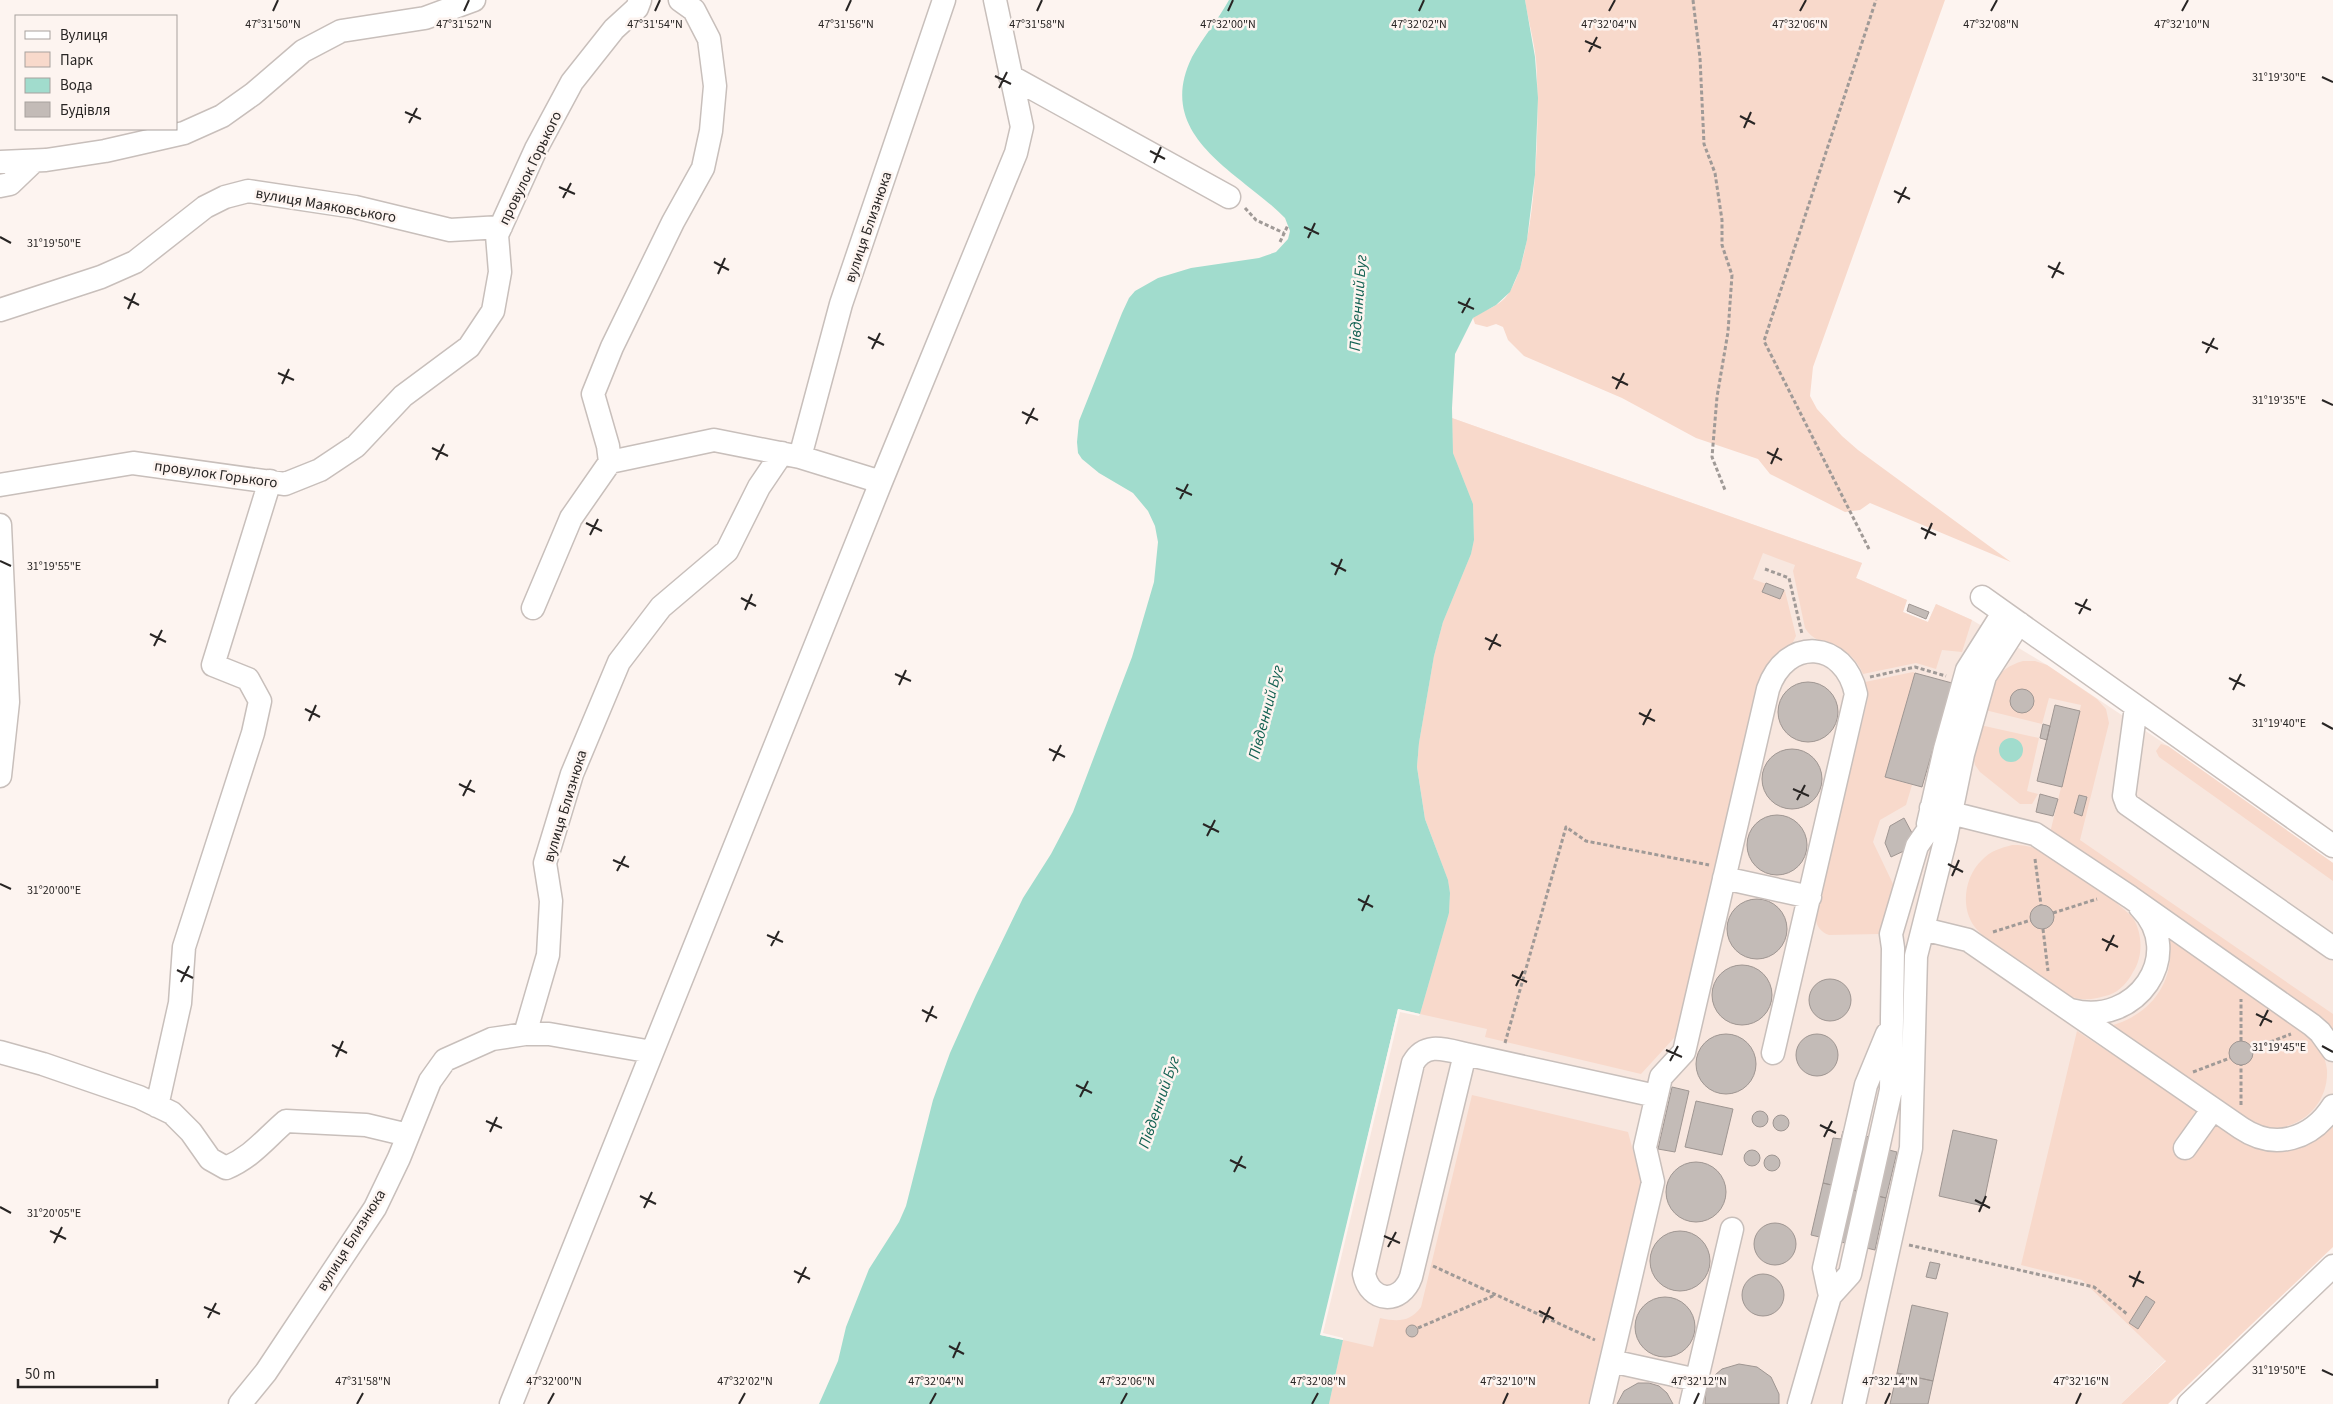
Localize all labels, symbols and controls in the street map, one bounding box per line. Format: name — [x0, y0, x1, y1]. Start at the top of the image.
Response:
legend — [15, 15, 178, 130]
text: 47°31'50"N — [245, 16, 301, 33]
text: 47°31'52"N — [436, 16, 492, 33]
text: 47°31'54"N — [627, 16, 683, 33]
text: 47°31'56"N — [818, 16, 874, 33]
text: 47°31'58"N — [1009, 16, 1065, 33]
text: 47°32'00"N — [1200, 16, 1256, 33]
text: 47°32'02"N — [1391, 16, 1447, 33]
text: 47°32'04"N — [1581, 16, 1637, 33]
text: 47°32'06"N — [1772, 16, 1828, 33]
text: 47°32'08"N — [1963, 16, 2019, 33]
text: 47°32'10"N — [2154, 16, 2210, 33]
text: Вулиця — [60, 25, 108, 46]
text: Парк — [60, 50, 94, 71]
text: 31°19'30"E — [2252, 69, 2306, 86]
text: Вода — [60, 75, 93, 96]
text: Будівля — [60, 100, 110, 121]
street label: провулок Горького — [494, 108, 567, 229]
street label: вулиця Близнюка — [840, 169, 897, 286]
street label: вулиця Маяковського — [254, 183, 398, 228]
text: 31°19'50"E — [27, 235, 81, 252]
water label: Південний Буг — [1344, 254, 1372, 352]
text: 31°19'35"E — [2252, 392, 2306, 409]
street label: провулок Горького — [153, 455, 279, 494]
text: 31°19'55"E — [27, 558, 81, 575]
water label: Південний Буг — [1243, 662, 1289, 762]
text: 31°19'40"E — [2252, 715, 2306, 732]
street label: вулиця Близнюка — [538, 747, 593, 865]
text: 31°20'00"E — [27, 882, 81, 899]
text: 31°19'45"E — [2252, 1039, 2306, 1056]
water label: Південний Буг — [1133, 1052, 1185, 1151]
street label: вулиця Близнюка — [312, 1185, 391, 1295]
text: 31°20'05"E — [27, 1205, 81, 1222]
scale bar — [18, 1356, 156, 1388]
text: 31°19'50"E — [2252, 1362, 2306, 1379]
text: 50 m — [25, 1364, 55, 1385]
text: 47°31'58"N — [335, 1373, 391, 1390]
text: 47°32'00"N — [526, 1373, 582, 1390]
text: 47°32'02"N — [717, 1373, 773, 1390]
text: 47°32'04"N — [908, 1373, 964, 1390]
text: 47°32'06"N — [1099, 1373, 1155, 1390]
text: 47°32'08"N — [1290, 1373, 1346, 1390]
text: 47°32'10"N — [1480, 1373, 1536, 1390]
text: 47°32'12"N — [1671, 1373, 1727, 1390]
text: 47°32'14"N — [1862, 1373, 1918, 1390]
text: 47°32'16"N — [2053, 1373, 2109, 1390]

